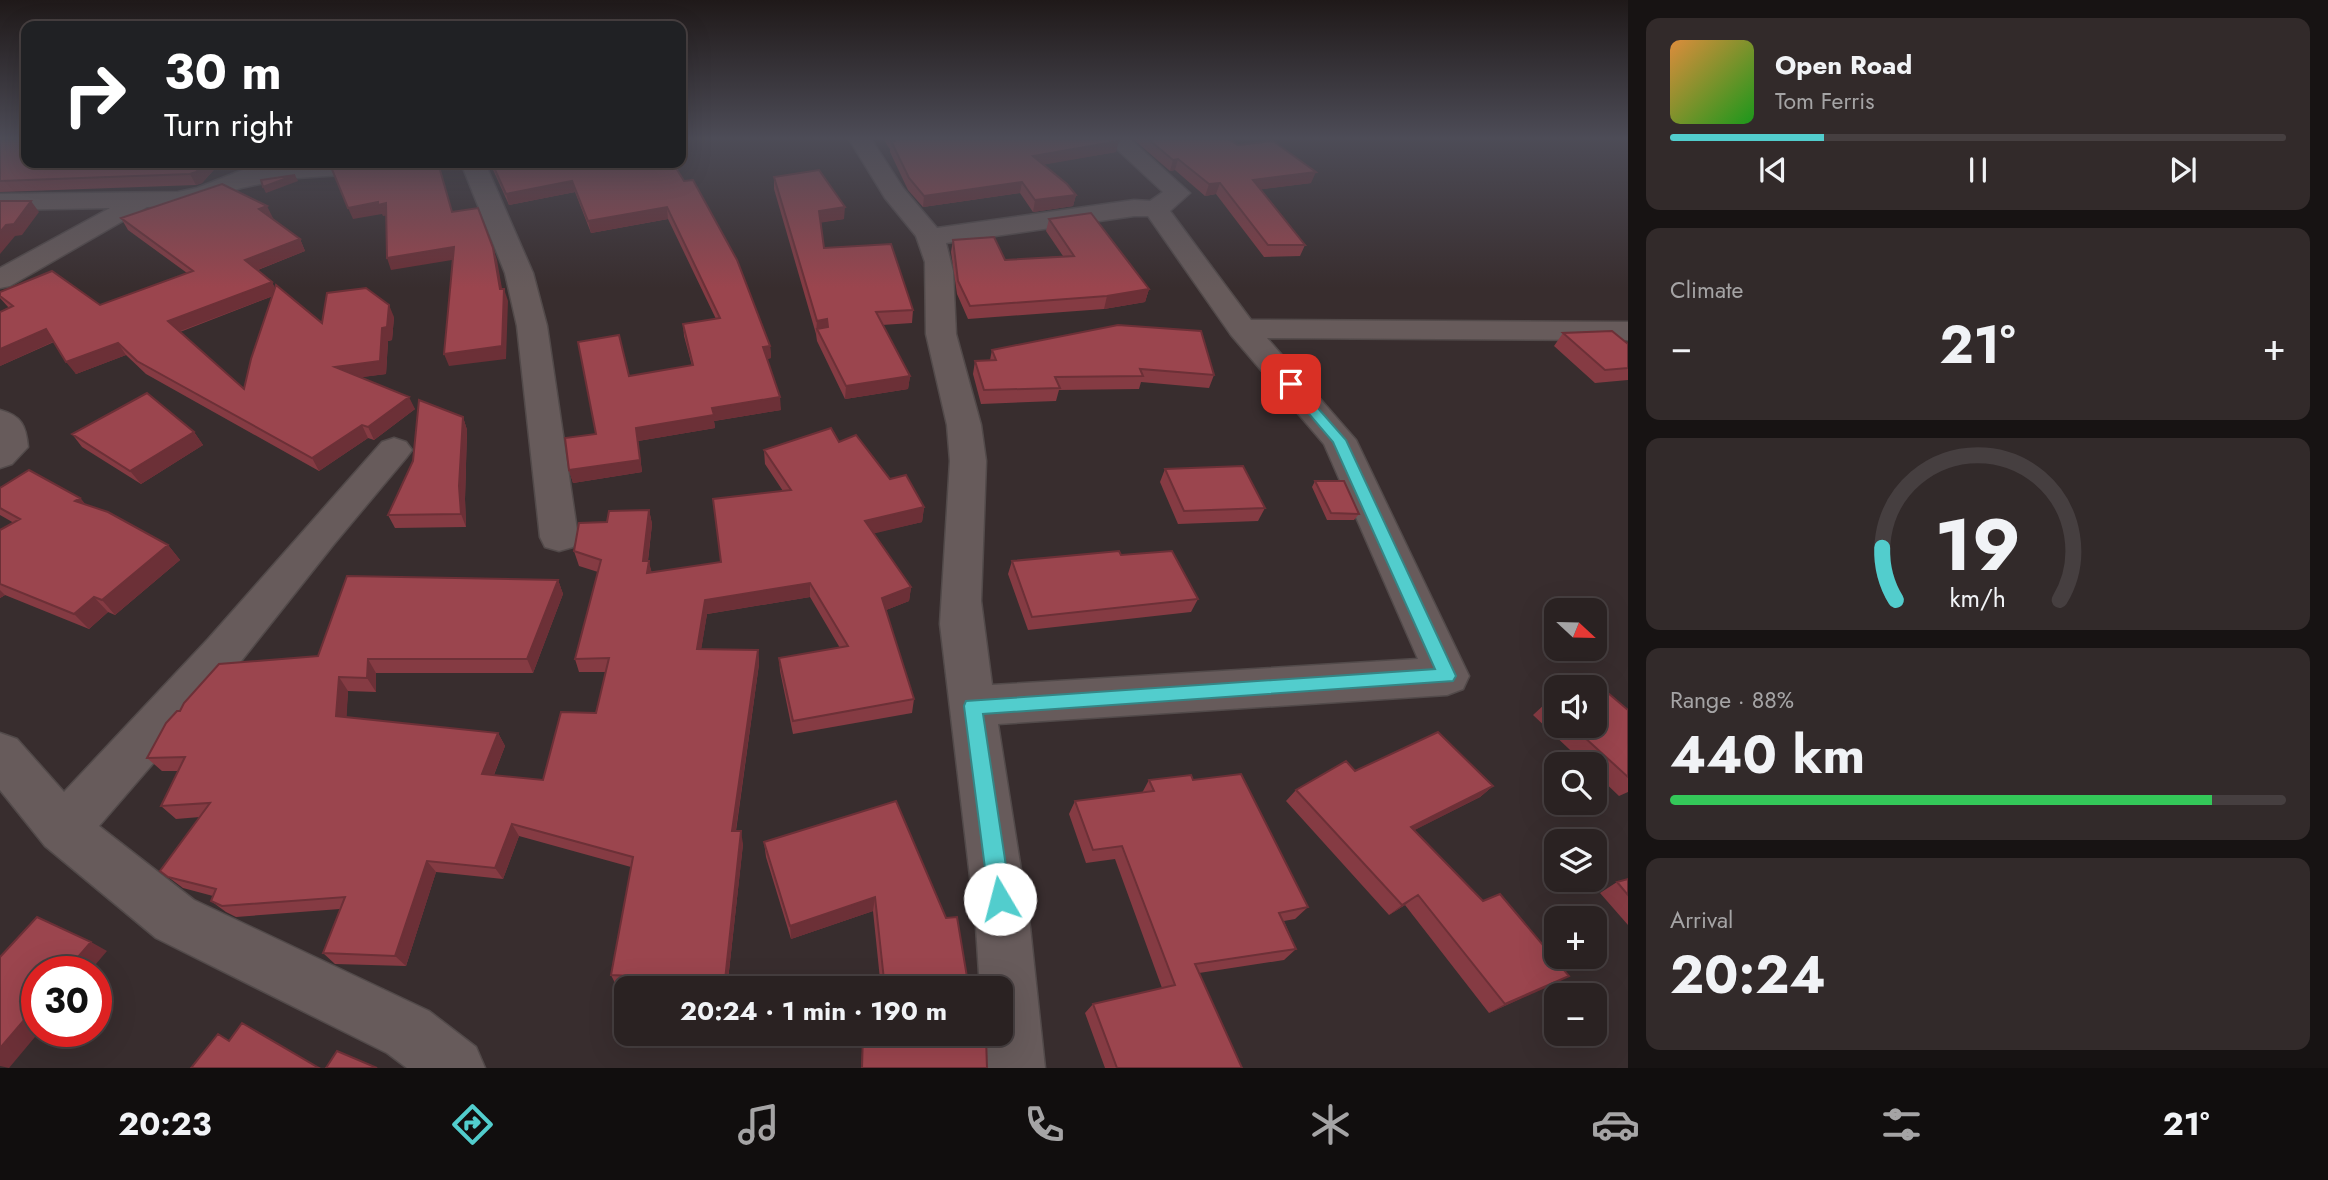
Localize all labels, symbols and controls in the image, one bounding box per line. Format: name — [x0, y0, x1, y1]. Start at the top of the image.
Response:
text: 30 m — [164, 37, 282, 107]
text: Open Road — [1775, 46, 1912, 84]
icon: right — [49, 49, 140, 140]
text: Tom Ferris — [1775, 84, 1874, 118]
text: Turn right — [164, 102, 293, 148]
icon: previous — [1754, 151, 1792, 189]
icon: pause — [1959, 151, 1997, 189]
icon: next — [2164, 151, 2202, 189]
text: Climate — [1670, 273, 1743, 307]
text: 21° — [1940, 307, 2016, 383]
text: − — [1670, 319, 1692, 374]
text: + — [2263, 319, 2286, 374]
pin — [1261, 354, 1321, 414]
icon: arrive — [1272, 365, 1310, 403]
text: 19 — [1935, 492, 2021, 597]
text: km/h — [1950, 580, 2006, 616]
north arrow — [1544, 598, 1606, 662]
map controls — [1544, 598, 1607, 1046]
button: sound — [1544, 675, 1607, 738]
text: Range · 88% — [1670, 683, 1794, 717]
text: 440 km — [1670, 717, 1865, 793]
button: search — [1544, 752, 1607, 815]
button: layers — [1544, 829, 1607, 892]
position arrow — [963, 862, 1037, 936]
text: Arrival — [1670, 903, 1733, 937]
button: + — [1544, 906, 1607, 969]
text: 20:24 — [1670, 937, 1826, 1013]
speed limit sign: 30 — [21, 956, 112, 1047]
button: − — [1544, 983, 1607, 1046]
text: 20:24 · 1 min · 190 m — [680, 992, 947, 1030]
icon: directions — [448, 1100, 497, 1149]
icon: music — [734, 1100, 783, 1149]
icon: phone — [1020, 1100, 1069, 1149]
icon: climate — [1306, 1100, 1355, 1149]
icon: car — [1591, 1100, 1640, 1149]
icon: filters — [1877, 1100, 1926, 1149]
text: 20:23 — [118, 1101, 212, 1147]
text: 21° — [2163, 1101, 2210, 1147]

